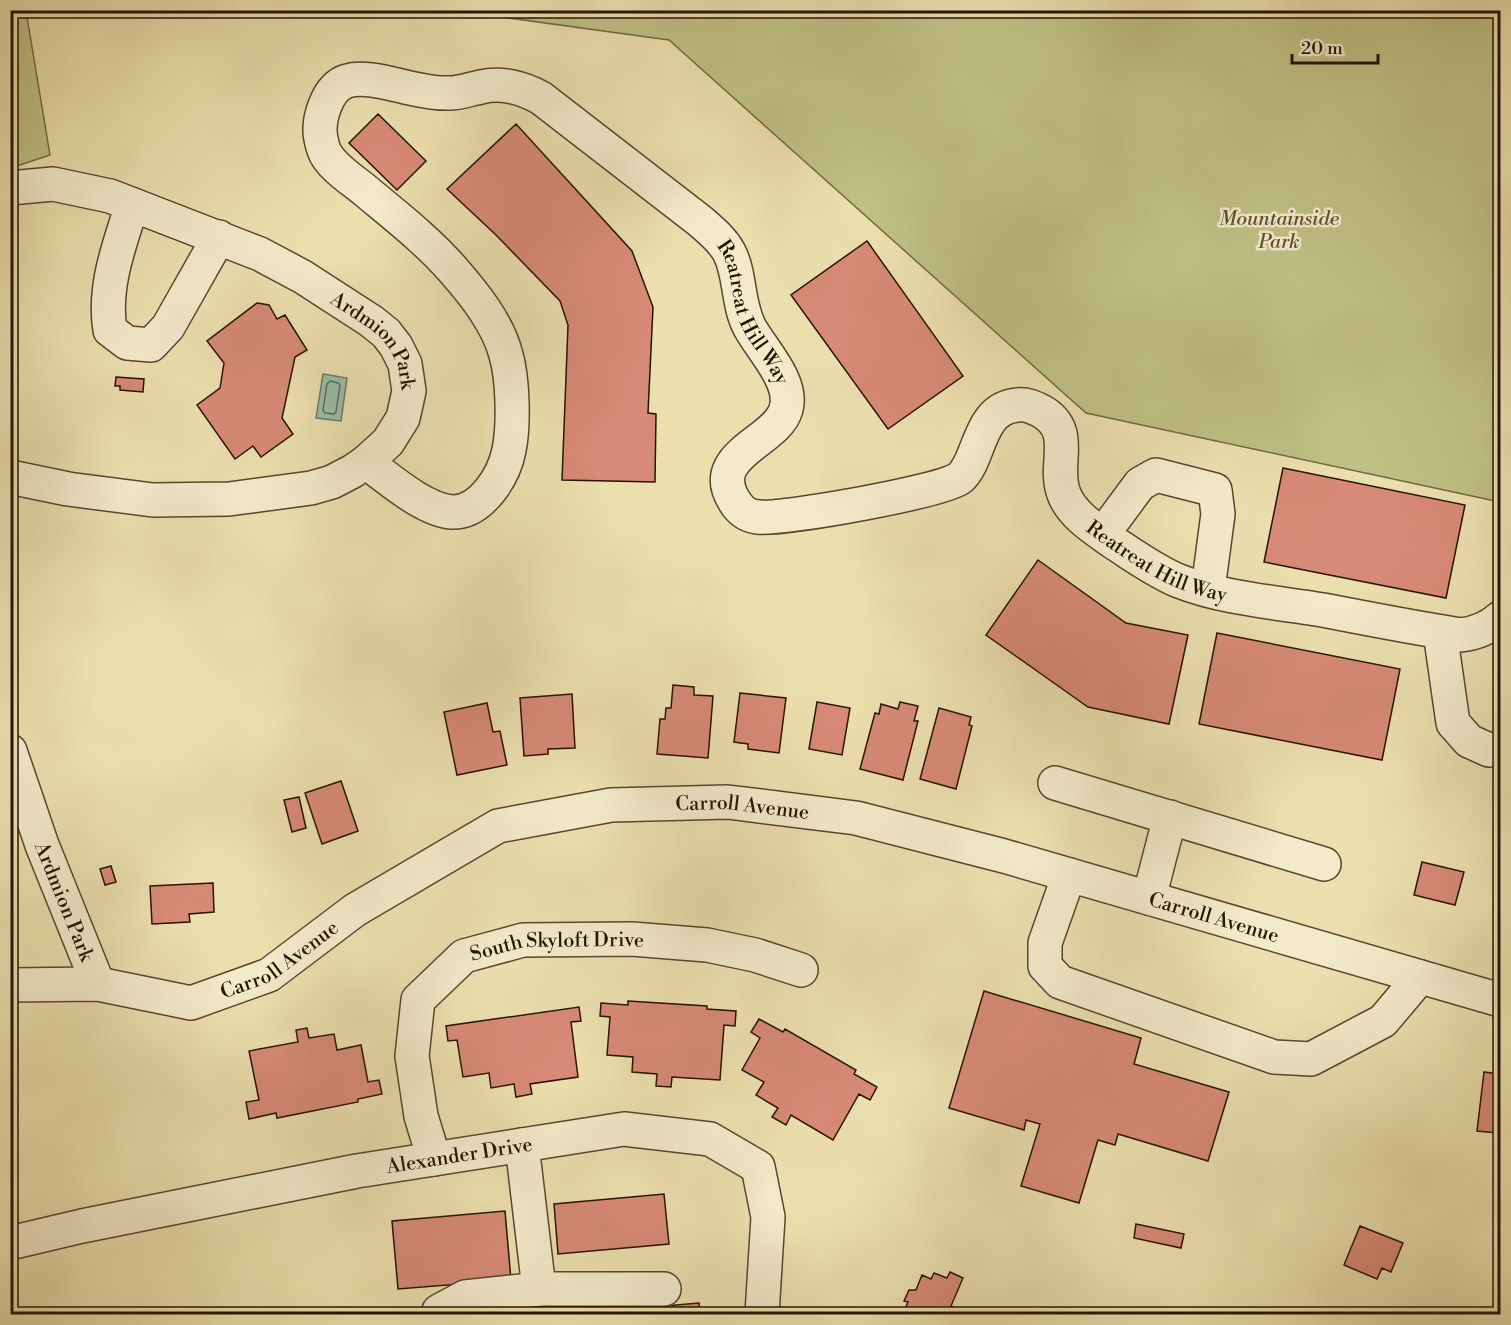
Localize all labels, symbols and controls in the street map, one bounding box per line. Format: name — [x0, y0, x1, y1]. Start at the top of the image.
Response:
scale bar — [1292, 27, 1378, 65]
text: 20 m — [1301, 37, 1343, 60]
park label: Mountainside Park — [1219, 207, 1340, 255]
street label: Reatreat Hill Way — [711, 235, 794, 389]
street label: Ardmion Park — [324, 287, 420, 393]
street label: Reatreat Hill Way — [1081, 516, 1229, 609]
street label: Carroll Avenue — [675, 791, 811, 826]
street label: Ardmion Park — [28, 838, 99, 967]
street label: Carroll Avenue — [1146, 888, 1282, 949]
street label: Carroll Avenue — [217, 916, 344, 1005]
street label: South Skyloft Drive — [467, 928, 645, 968]
street label: Alexander Drive — [384, 1133, 534, 1180]

